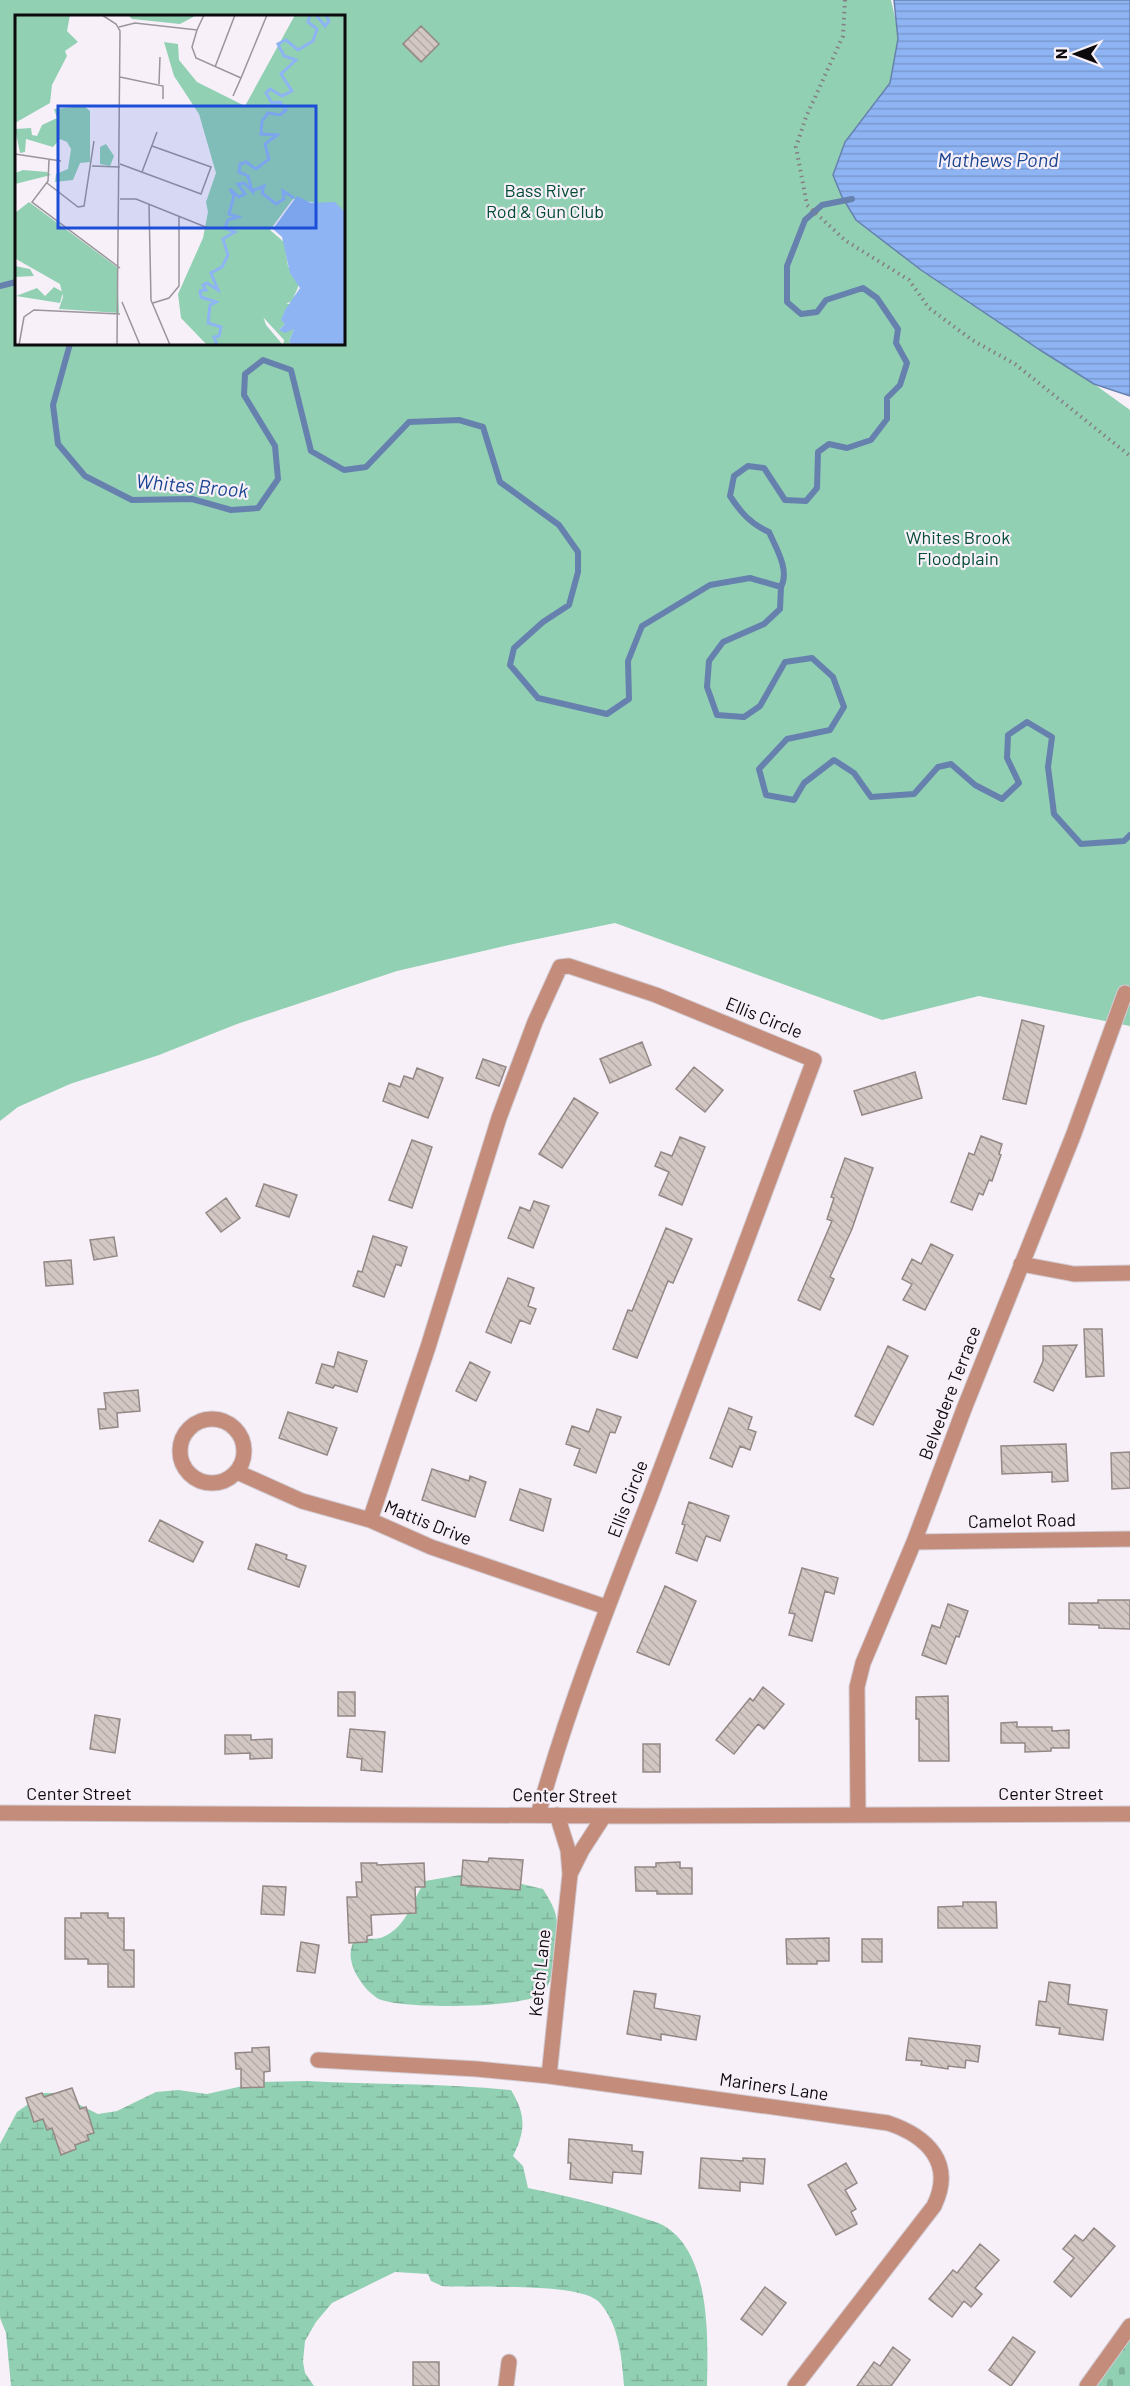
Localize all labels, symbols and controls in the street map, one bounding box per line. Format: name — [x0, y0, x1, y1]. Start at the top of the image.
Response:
inset map — [15, 15, 345, 345]
north arrow — [1046, 24, 1106, 84]
text: N — [1051, 49, 1070, 59]
water label: Mathews Pond — [937, 147, 1059, 171]
park label: Bass River Rod & Gun Club — [486, 179, 604, 222]
water label: Whites Brook — [135, 468, 249, 502]
park label: Whites Brook Floodplain — [906, 526, 1010, 569]
street label: Ellis Circle — [723, 992, 806, 1042]
street label: Belvedere Terrace — [913, 1323, 985, 1463]
street label: Ellis Circle — [602, 1457, 652, 1540]
street label: Mattis Drive — [382, 1495, 475, 1550]
street label: Camelot Road — [968, 1508, 1076, 1532]
street label: Center Street — [26, 1782, 132, 1804]
street label: Center Street — [998, 1782, 1104, 1804]
street label: Center Street — [512, 1783, 618, 1807]
street label: Ketch Lane — [523, 1928, 555, 2018]
street label: Mariners Lane — [718, 2067, 830, 2105]

